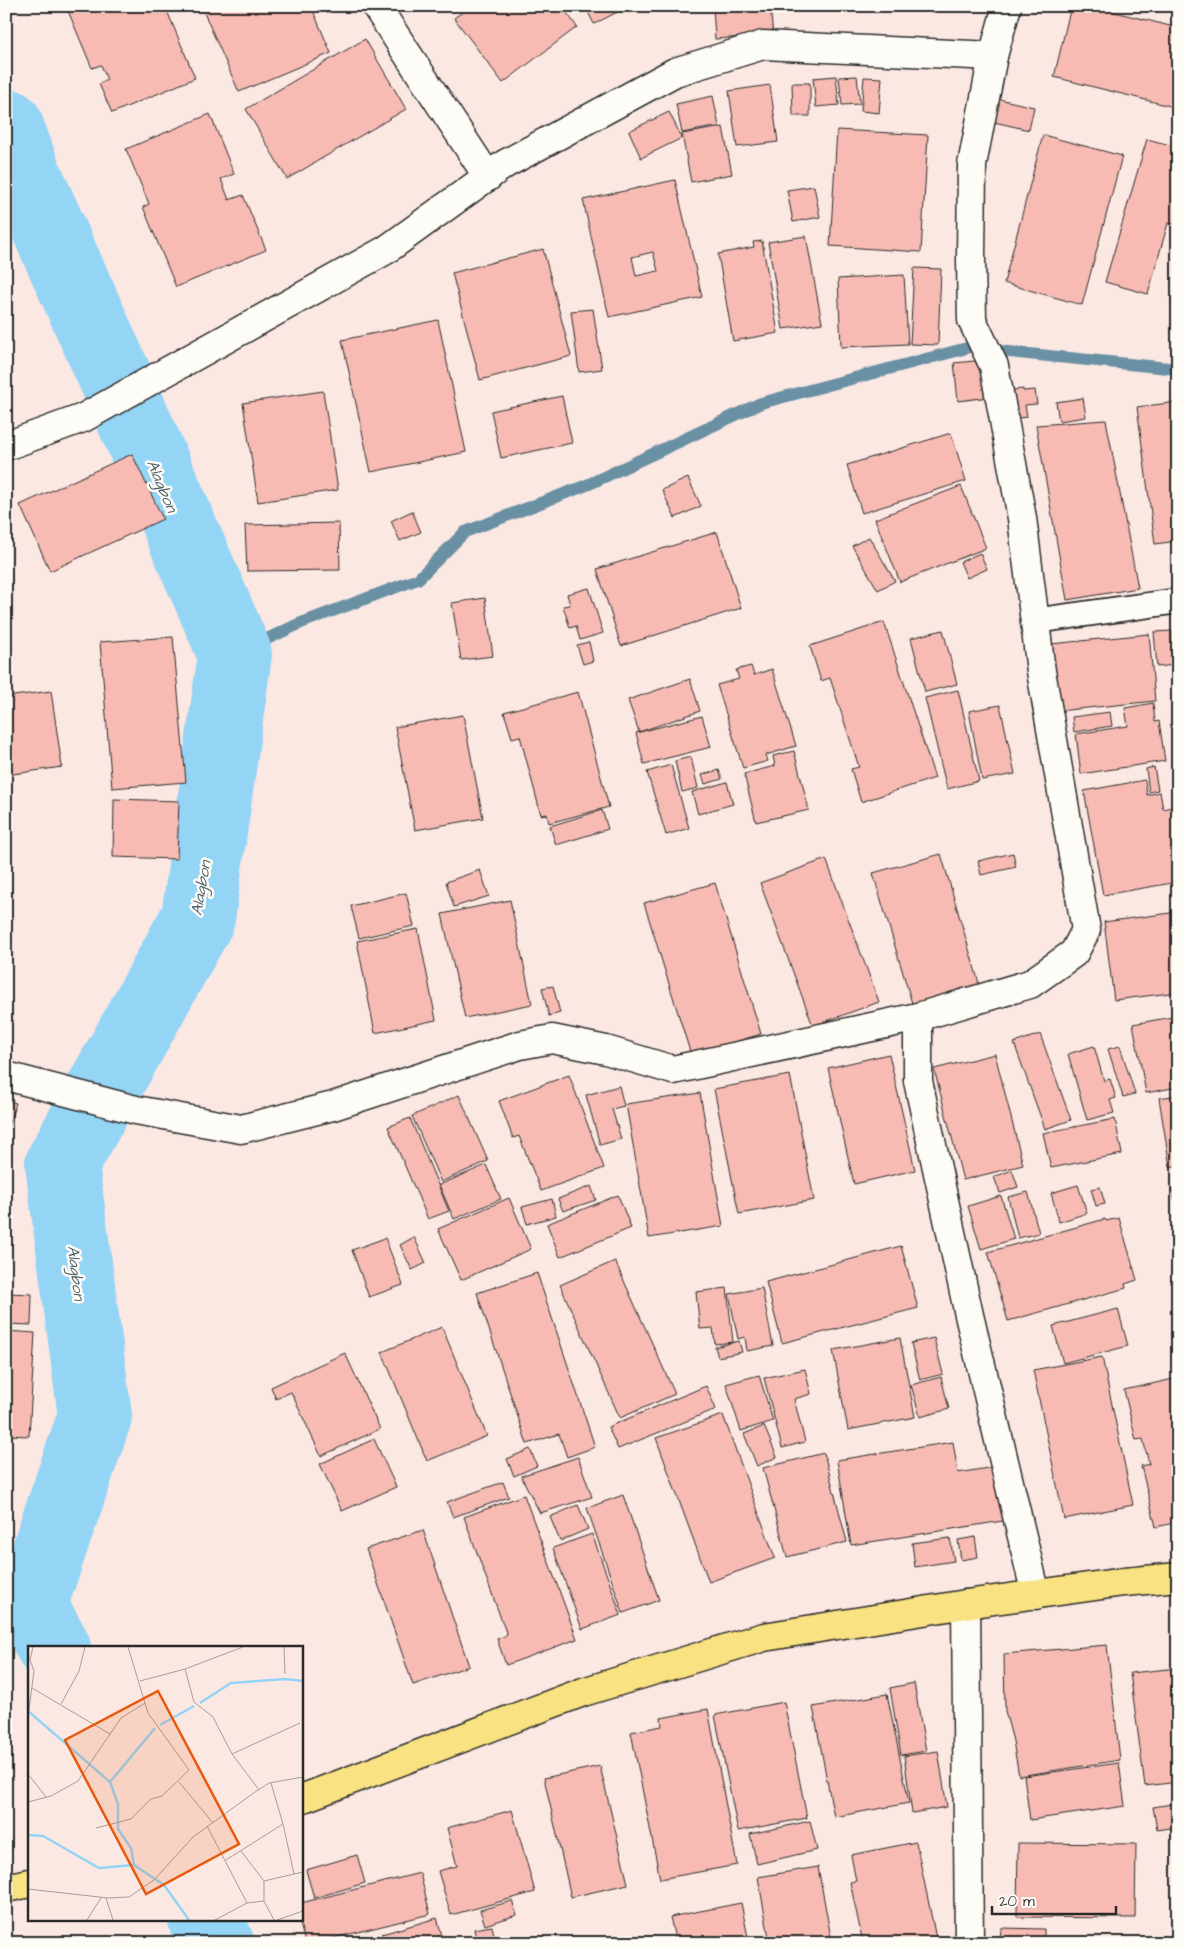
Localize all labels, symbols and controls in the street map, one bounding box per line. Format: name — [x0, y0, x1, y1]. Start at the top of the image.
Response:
water label: Alagbon — [140, 456, 184, 518]
water label: Alagbon — [185, 857, 218, 917]
water label: Alagbon — [61, 1244, 91, 1304]
inset map — [28, 1646, 302, 1922]
scale bar — [992, 1884, 1115, 1916]
text: 20 m — [999, 1891, 1035, 1912]

